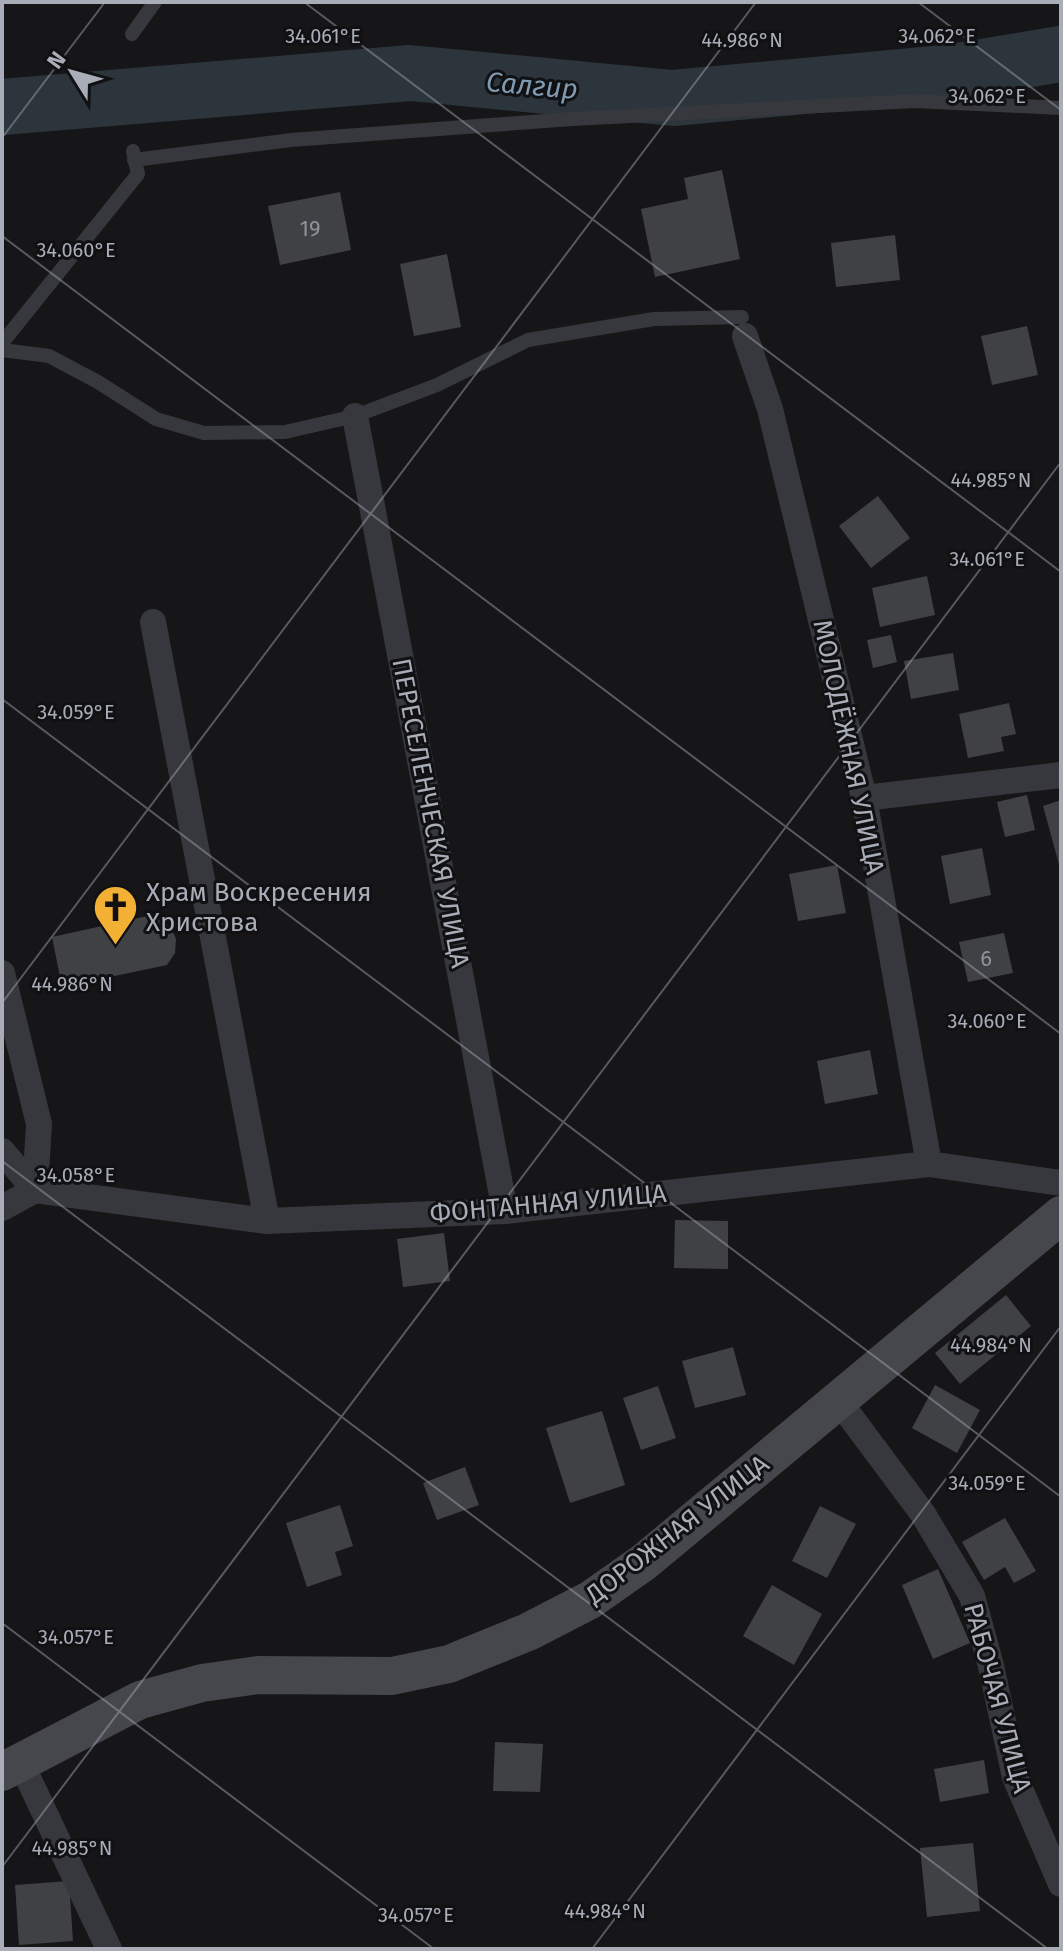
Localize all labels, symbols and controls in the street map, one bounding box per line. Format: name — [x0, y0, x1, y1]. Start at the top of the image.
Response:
text: 34.061°E — [285, 24, 361, 48]
text: 34.062°E — [898, 24, 976, 48]
text: 44.986°N — [701, 28, 783, 52]
north arrow — [32, 32, 112, 112]
text: N — [41, 46, 72, 74]
water label: Салгир — [485, 65, 579, 106]
text: 34.062°E — [948, 84, 1026, 108]
house number: 19 — [299, 215, 321, 242]
text: 34.060°E — [36, 238, 116, 262]
text: 44.985°N — [950, 468, 1032, 492]
text: 34.061°E — [949, 547, 1025, 571]
street label: МОЛОДЁЖНАЯ УЛИЦА — [806, 617, 891, 877]
street label: ПЕРЕСЕЛЕНЧЕСКАЯ УЛИЦА — [385, 656, 476, 971]
text: 34.059°E — [37, 700, 115, 724]
place label: Храм Воскресения Христова — [146, 877, 372, 938]
church icon: Храм Воскресения Христова — [91, 883, 139, 946]
house number: 6 — [980, 945, 992, 972]
text: 44.986°N — [31, 972, 113, 996]
text: 34.060°E — [947, 1009, 1027, 1033]
text: 34.058°E — [37, 1163, 115, 1187]
street label: ФОНТАННАЯ УЛИЦА — [428, 1178, 668, 1229]
text: 44.984°N — [950, 1333, 1032, 1357]
street label: ДОРОЖНАЯ УЛИЦА — [579, 1448, 775, 1611]
text: 34.059°E — [948, 1471, 1026, 1495]
street label: РАБОЧАЯ УЛИЦА — [957, 1600, 1038, 1797]
text: 34.057°E — [38, 1625, 114, 1649]
text: 44.985°N — [31, 1836, 113, 1860]
text: 44.984°N — [564, 1899, 646, 1923]
text: 34.057°E — [378, 1903, 454, 1927]

